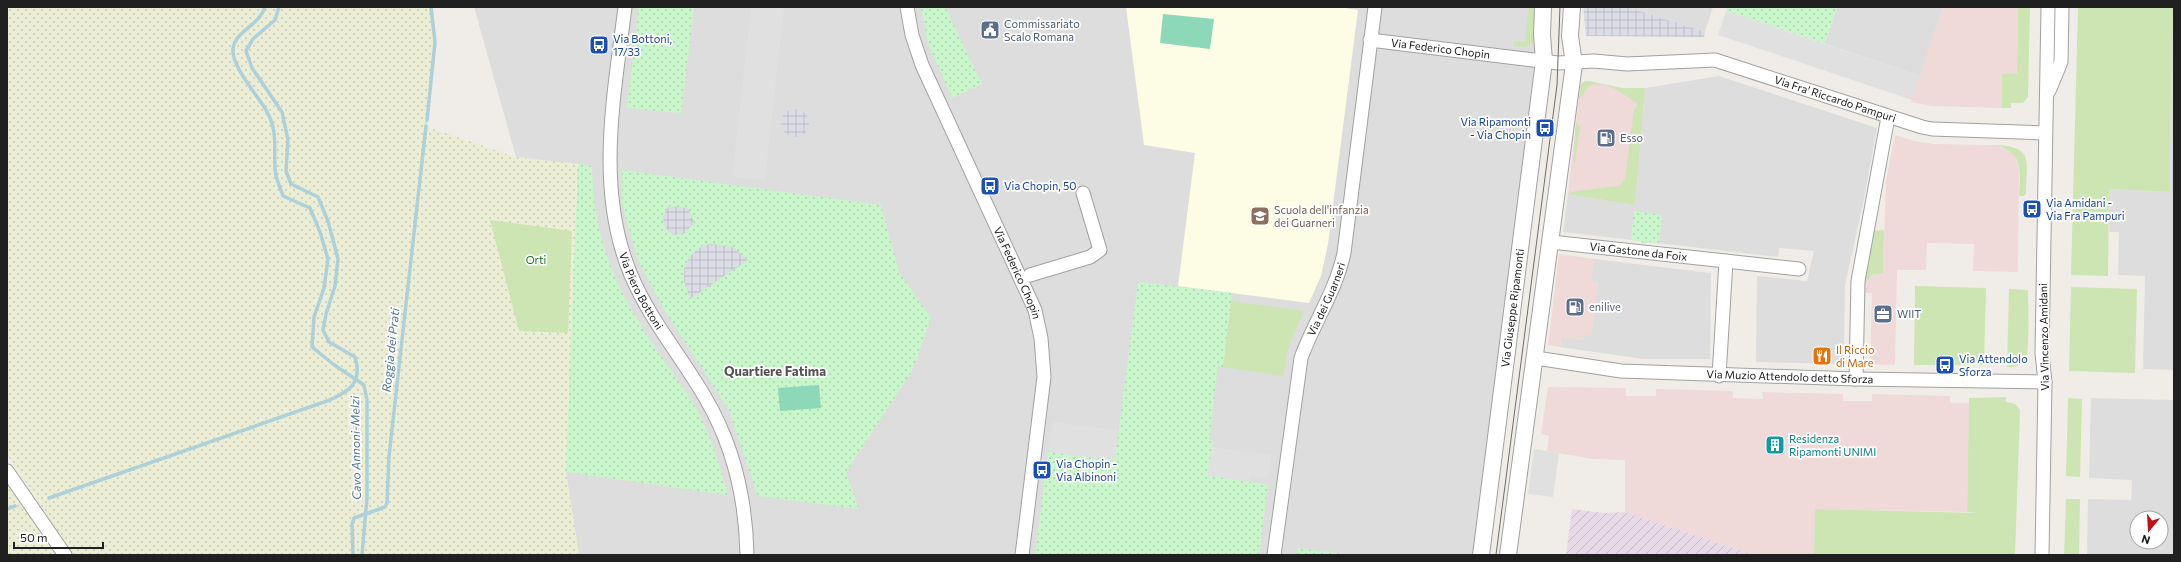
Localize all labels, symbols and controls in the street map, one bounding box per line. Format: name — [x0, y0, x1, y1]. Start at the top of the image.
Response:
place label: Commissariato Scalo Romana — [1004, 17, 1080, 43]
public building icon: Commissariato Scalo Romana — [979, 19, 1001, 41]
place label: Via Bottoni, 17/33 — [613, 32, 672, 58]
bus stop icon: Via Bottoni, 17/33 — [588, 34, 610, 56]
street label: Via Federico Chopin — [1390, 36, 1491, 61]
street label: Via Fra' Riccardo Pampuri — [1773, 73, 1898, 124]
place label: Via Ripamonti - Via Chopin — [1460, 115, 1531, 141]
bus stop icon: Via Ripamonti - Via Chopin — [1534, 117, 1556, 139]
fuel station icon: Esso — [1595, 127, 1617, 149]
place label: Esso — [1620, 131, 1643, 144]
bus stop icon: Via Chopin, 50 — [979, 175, 1001, 197]
place label: Via Chopin, 50 — [1004, 179, 1076, 192]
place label: Via Amidani - Via Fra Pampuri — [2046, 196, 2125, 222]
bus stop icon: Via Amidani - Via Fra Pampuri — [2021, 198, 2043, 220]
place label: Scuola dell'infanzia dei Guarneri — [1274, 203, 1369, 229]
school or university icon: Scuola dell'infanzia dei Guarneri — [1249, 205, 1271, 227]
street label: Via Federico Chopin — [992, 225, 1044, 320]
street label: Via Gastone da Foix — [1589, 239, 1688, 263]
street label: Via Giuseppe Ripamonti — [1498, 248, 1526, 368]
street label: Via Piero Bottoni — [617, 250, 666, 332]
park label: Orti — [526, 253, 547, 266]
street label: Via dei Guarneri — [1304, 261, 1347, 338]
street label: Via Vincenzo Amidani — [2036, 283, 2051, 391]
fuel station icon: enilive — [1564, 296, 1586, 318]
place label: enilive — [1589, 300, 1621, 313]
office icon: WIIT — [1872, 303, 1894, 325]
water label: Roggia dei Prati — [379, 306, 401, 393]
place label: WIIT — [1897, 307, 1921, 320]
place label: Il Riccio di Mare — [1836, 343, 1875, 369]
restaurant icon: Il Riccio di Mare — [1811, 345, 1833, 367]
place label: Via Attendolo Sforza — [1959, 352, 2028, 378]
bus stop icon: Via Attendolo Sforza — [1934, 354, 1956, 376]
district label: Quartiere Fatima — [724, 363, 826, 379]
street label: Via Muzio Attendolo detto Sforza — [1706, 367, 1873, 385]
water label: Cavo Annoni-Melzi — [347, 395, 363, 500]
place label: Residenza Ripamonti UNIMI — [1789, 432, 1876, 458]
building icon: Residenza Ripamonti UNIMI — [1764, 434, 1786, 456]
place label: Via Chopin - Via Albinoni — [1056, 457, 1117, 483]
bus stop icon: Via Chopin - Via Albinoni — [1031, 459, 1053, 481]
north arrow — [2129, 510, 2169, 550]
scale bar — [14, 524, 103, 550]
text: 50 m — [20, 530, 48, 544]
text: N — [2140, 533, 2152, 547]

